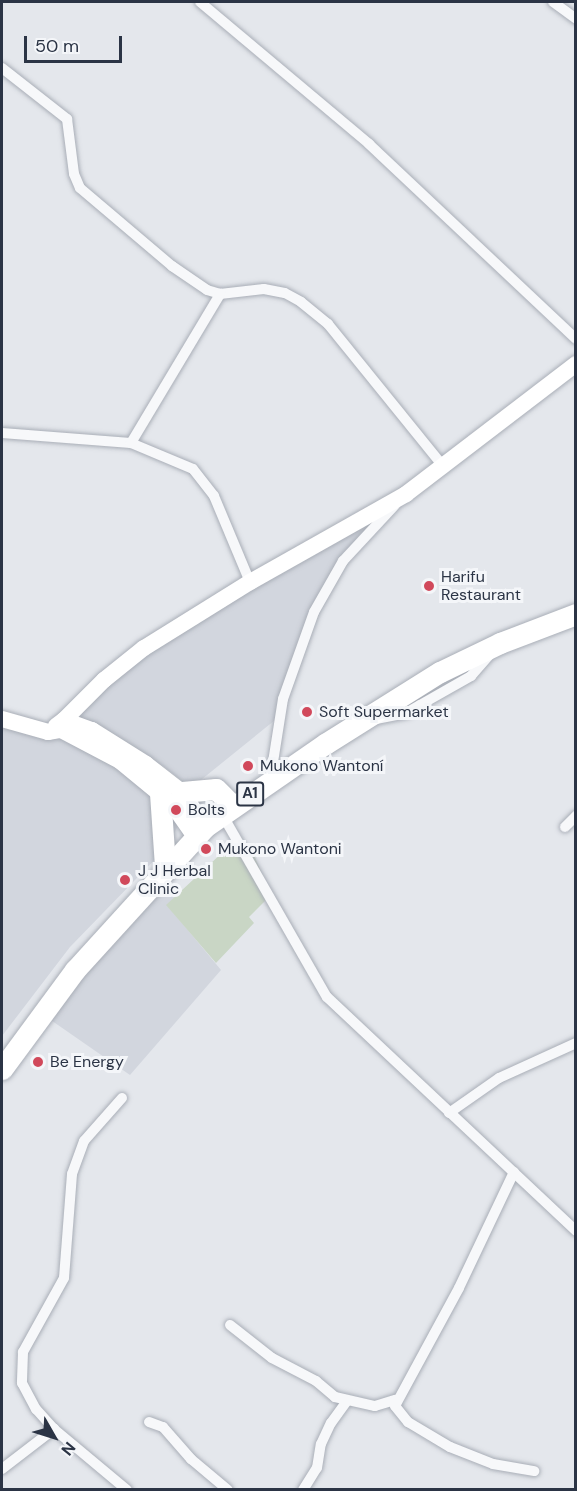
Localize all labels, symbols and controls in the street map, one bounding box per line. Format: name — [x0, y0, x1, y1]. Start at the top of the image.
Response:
scale bar — [27, 24, 124, 62]
text: 50 m — [35, 34, 79, 58]
place label: Harifu Restaurant — [441, 567, 521, 605]
marker: Harifu Restaurant — [422, 579, 436, 593]
place label: Soft Supermarket — [319, 702, 449, 722]
marker: Soft Supermarket — [300, 705, 314, 719]
place label: Mukono Wantoní — [260, 756, 383, 776]
marker: Mukono Wantoní — [241, 759, 255, 773]
road number: A1 — [235, 782, 265, 806]
place label: Bolts — [188, 800, 225, 820]
marker: Bolts — [169, 803, 183, 817]
place label: Mukono Wantoni — [218, 839, 342, 859]
marker: Mukono Wantoni — [199, 842, 213, 856]
place label: J J Herbal Clinic — [138, 861, 211, 899]
marker: J J Herbal Clinic — [116, 871, 134, 889]
place label: Be Energy — [50, 1052, 124, 1072]
marker: Be Energy — [31, 1055, 45, 1069]
north arrow — [24, 1407, 84, 1467]
text: N — [57, 1437, 80, 1460]

